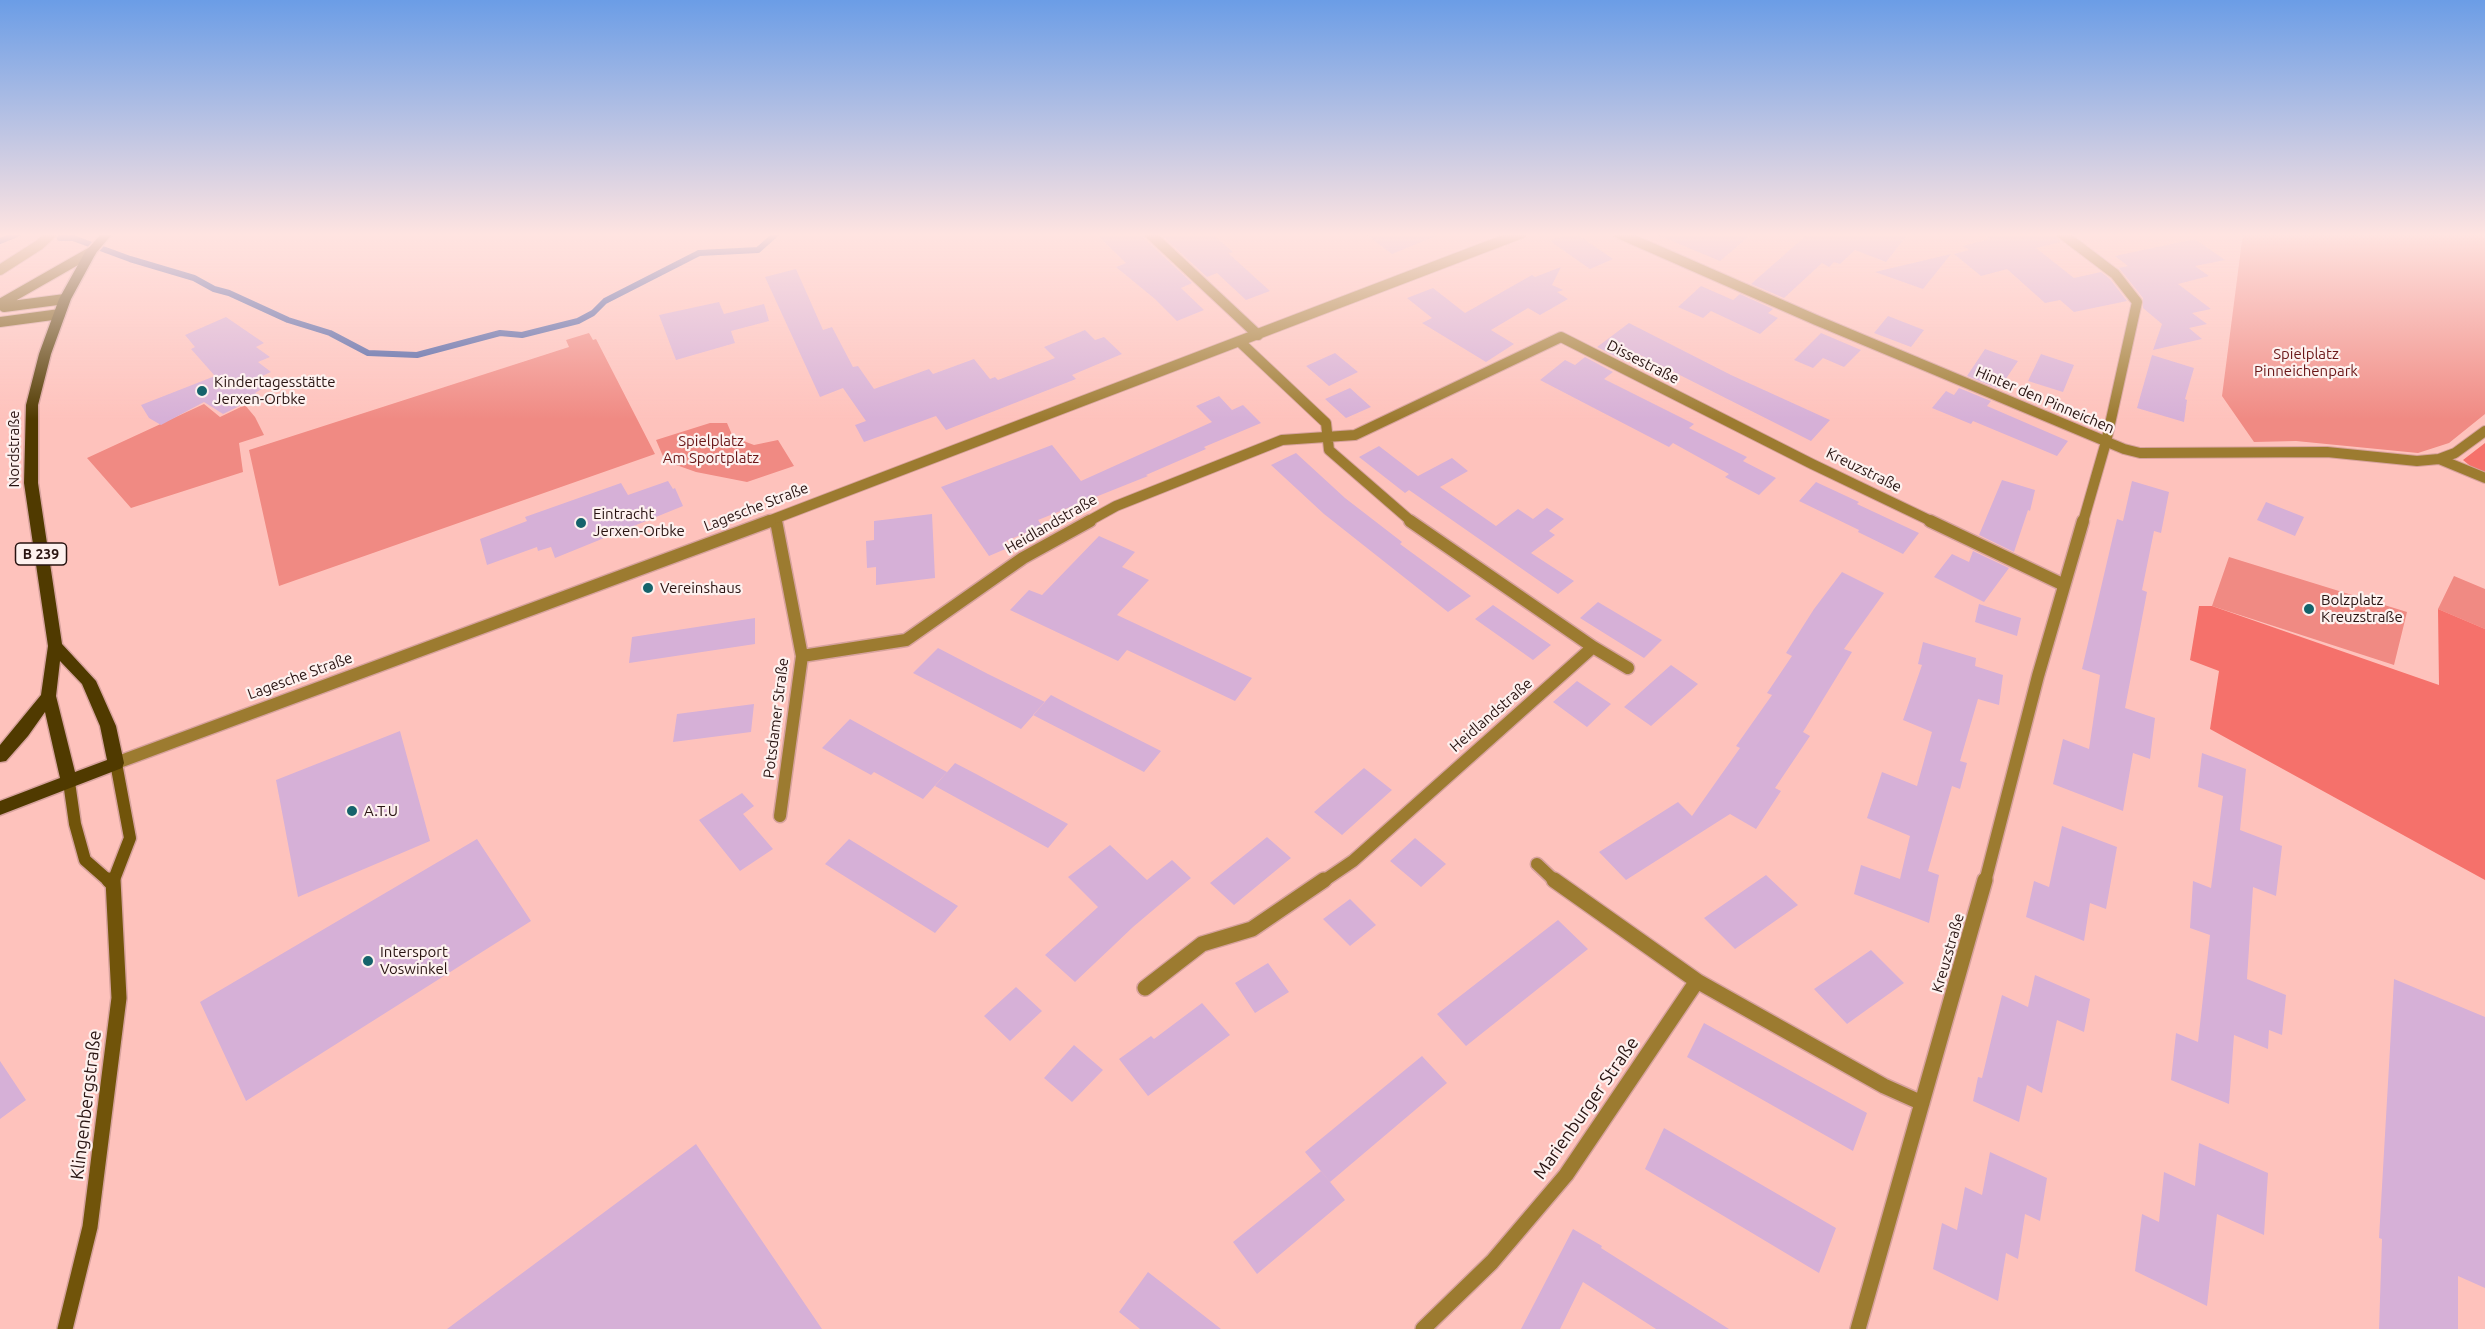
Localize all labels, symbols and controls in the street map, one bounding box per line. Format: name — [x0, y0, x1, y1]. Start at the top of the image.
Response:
street label: Dissestraße — [1604, 336, 1682, 388]
park label: Spielplatz Pinneichenpark — [2254, 345, 2358, 380]
street label: Hinter den Pinneichen — [1973, 363, 2117, 437]
place label: Kindertagesstätte Jerxen-Orbke — [214, 373, 335, 408]
marker: Kindertagesstätte Jerxen-Orbke — [195, 384, 209, 398]
street label: Nordstraße — [5, 410, 23, 488]
park label: Spielplatz Am Sportplatz — [663, 432, 759, 467]
street label: Kreuzstraße — [1823, 444, 1905, 496]
street label: Lagesche Straße — [701, 479, 811, 535]
street label: Heidlandstraße — [1002, 490, 1100, 558]
place label: Eintracht Jerxen-Orbke — [593, 505, 685, 540]
marker: Eintracht Jerxen-Orbke — [574, 516, 588, 530]
road number: B 239 — [15, 543, 66, 565]
place label: Vereinshaus — [660, 579, 741, 597]
marker: Vereinshaus — [641, 581, 655, 595]
place label: Bolzplatz Kreuzstraße — [2321, 591, 2403, 626]
marker: Bolzplatz Kreuzstraße — [2302, 602, 2316, 616]
street label: Lagesche Straße — [245, 649, 355, 703]
street label: Potsdamer Straße — [760, 657, 792, 779]
street label: Heidlandstraße — [1446, 674, 1536, 756]
place label: A.T.U — [364, 802, 398, 820]
marker: A.T.U — [345, 804, 359, 818]
street label: Kreuzstraße — [1928, 911, 1968, 995]
place label: Intersport Voswinkel — [380, 943, 448, 978]
marker: Intersport Voswinkel — [361, 954, 375, 968]
street label: Klingenbergstraße — [66, 1029, 106, 1181]
street label: Marienburger Straße — [1529, 1033, 1643, 1183]

